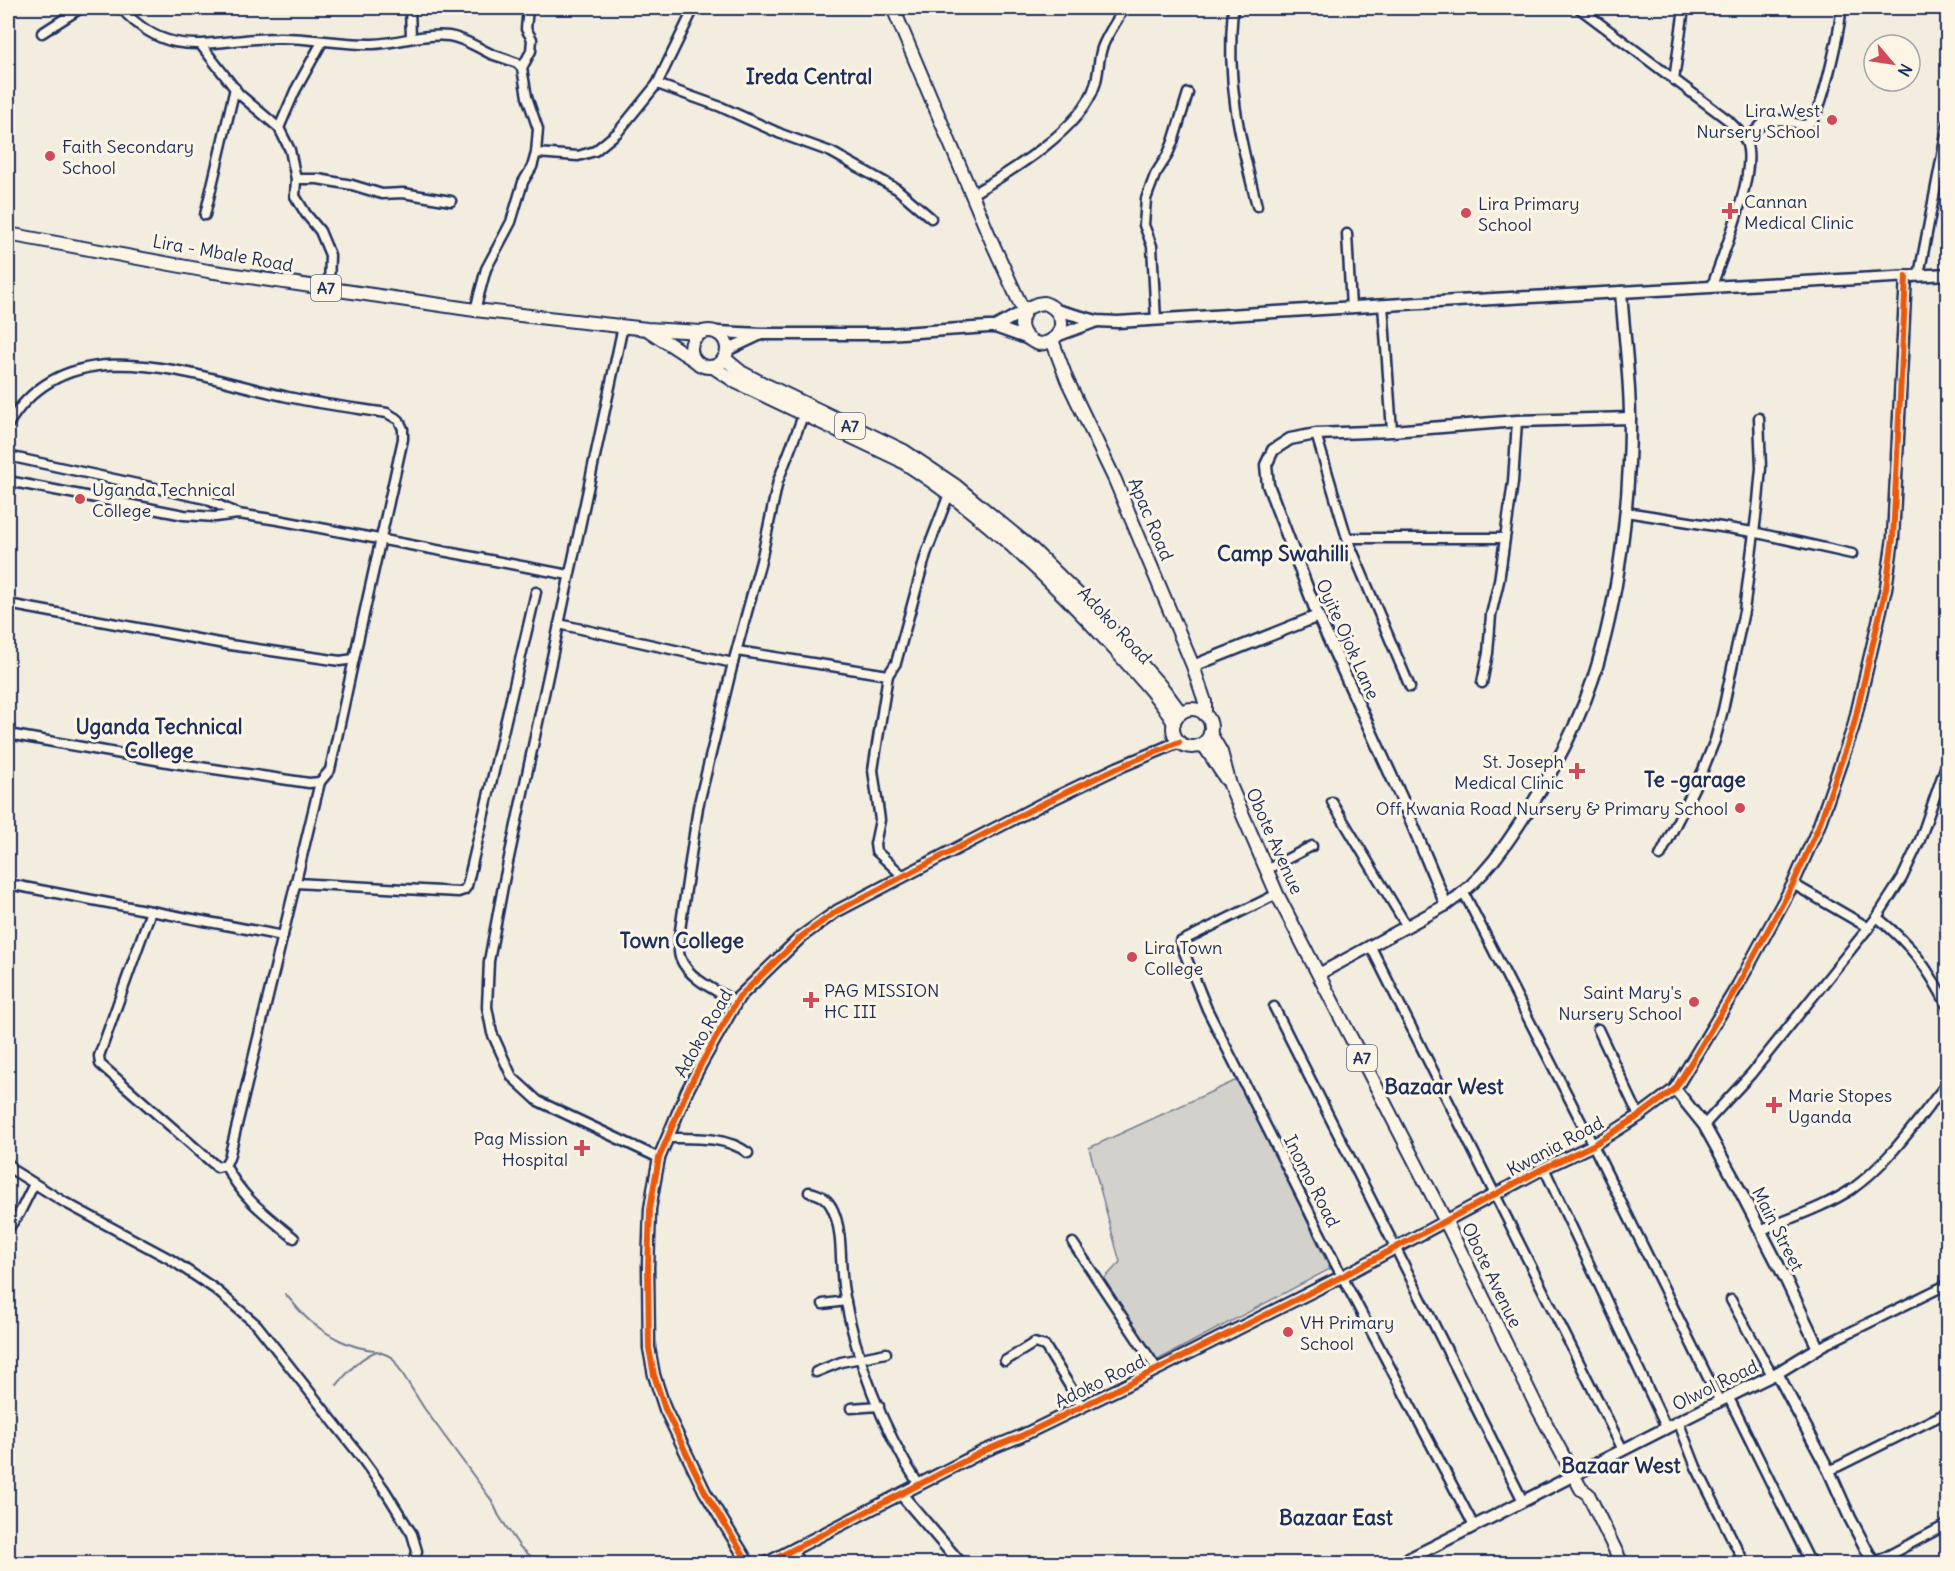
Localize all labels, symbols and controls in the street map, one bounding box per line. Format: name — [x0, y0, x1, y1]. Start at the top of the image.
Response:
north arrow — [1862, 33, 1922, 93]
text: N — [1894, 61, 1917, 80]
district label: Ireda Central — [746, 63, 872, 90]
place label: Lira West Nursery School — [1696, 99, 1820, 143]
marker: Lira West Nursery School — [1825, 113, 1839, 127]
place label: Faith Secondary School — [62, 135, 194, 179]
marker: Faith Secondary School — [43, 149, 57, 163]
place label: Cannan Medical Clinic — [1744, 190, 1854, 234]
place label: Lira Primary School — [1478, 192, 1579, 236]
marker: Cannan Medical Clinic — [1721, 202, 1739, 220]
marker: Lira Primary School — [1459, 206, 1473, 220]
street label: Lira - Mbale Road — [151, 229, 296, 277]
road number: A7 — [311, 275, 341, 301]
road number: A7 — [835, 413, 865, 439]
street label: Apac Road — [1123, 474, 1179, 564]
place label: Uganda Technical College — [92, 478, 235, 522]
marker: Uganda Technical College — [73, 492, 87, 506]
district label: Camp Swahilli — [1217, 540, 1349, 567]
street label: Oyite Ojok Lane — [1311, 575, 1385, 703]
street label: Adoko Road — [1073, 581, 1157, 669]
district label: Uganda Technical College — [75, 713, 243, 764]
place label: St. Joseph Medical Clinic — [1454, 750, 1564, 794]
marker: St. Joseph Medical Clinic — [1568, 762, 1586, 780]
district label: Te -garage — [1644, 766, 1746, 793]
street label: Obote Avenue — [1241, 784, 1309, 898]
place label: Off Kwania Road Nursery & Primary School — [1376, 797, 1728, 820]
marker: Off Kwania Road Nursery & Primary School — [1733, 801, 1747, 815]
district label: Town College — [620, 927, 744, 954]
place label: Lira Town College — [1144, 936, 1222, 980]
marker: Lira Town College — [1125, 950, 1139, 964]
place label: PAG MISSION HC III — [824, 979, 940, 1023]
place label: Saint Mary's Nursery School — [1558, 981, 1682, 1025]
street label: Adoko Road — [669, 984, 738, 1081]
marker: PAG MISSION HC III — [802, 991, 820, 1009]
marker: Saint Mary's Nursery School — [1687, 995, 1701, 1009]
road number: A7 — [1347, 1045, 1377, 1071]
district label: Bazaar West — [1384, 1073, 1505, 1100]
place label: Marie Stopes Uganda — [1788, 1084, 1892, 1128]
marker: Marie Stopes Uganda — [1765, 1096, 1783, 1114]
street label: Kwania Road — [1503, 1111, 1608, 1181]
place label: Pag Mission Hospital — [474, 1127, 568, 1171]
street label: Inomo Road — [1279, 1131, 1345, 1231]
marker: Pag Mission Hospital — [573, 1139, 591, 1157]
street label: Main Street — [1747, 1183, 1809, 1275]
street label: Obote Avenue — [1457, 1219, 1527, 1331]
place label: VH Primary School — [1300, 1311, 1394, 1355]
marker: VH Primary School — [1281, 1325, 1295, 1339]
street label: Adoko Road — [1051, 1349, 1149, 1413]
street label: Olwol Road — [1668, 1354, 1762, 1416]
district label: Bazaar West — [1561, 1452, 1682, 1479]
district label: Bazaar East — [1279, 1504, 1394, 1531]

